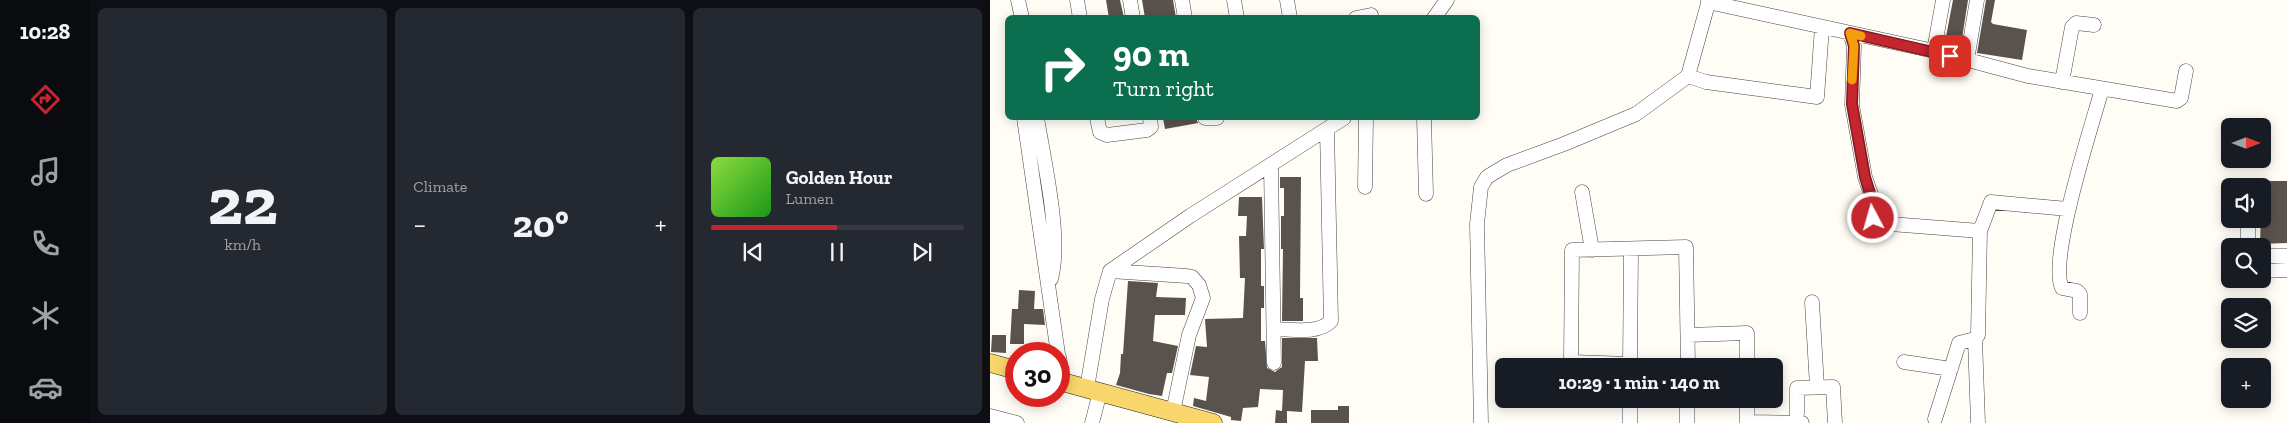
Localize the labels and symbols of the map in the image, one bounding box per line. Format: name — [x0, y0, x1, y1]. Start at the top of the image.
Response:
pin — [1929, 35, 1971, 77]
north arrow — [2221, 118, 2271, 168]
position arrow — [1846, 191, 1898, 243]
speed limit sign: 30 — [1005, 342, 1070, 407]

